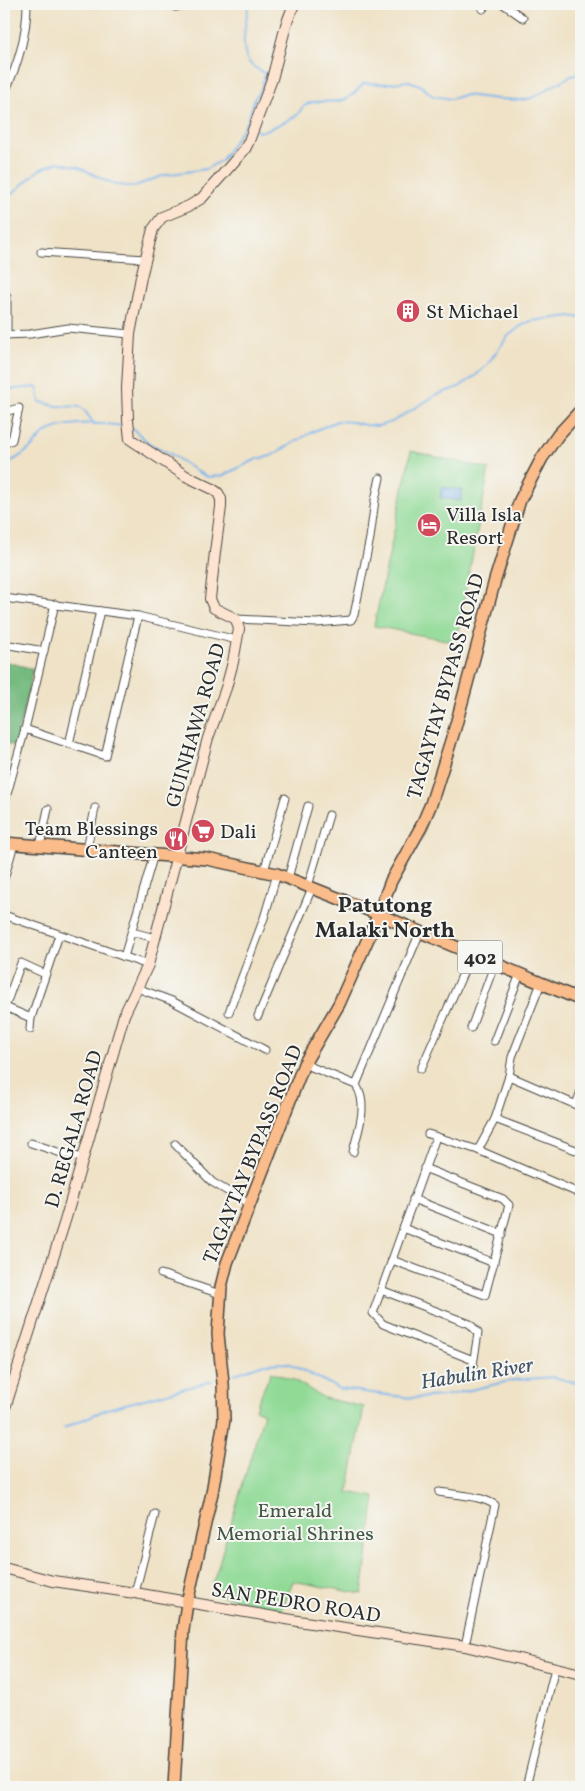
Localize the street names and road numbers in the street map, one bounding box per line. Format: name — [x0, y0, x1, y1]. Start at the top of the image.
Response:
street label: TAGAYTAY BYPASS ROAD — [401, 570, 493, 803]
street label: GUINHAWA ROAD — [160, 640, 234, 811]
road number: 402 — [458, 940, 502, 974]
street label: TAGAYTAY BYPASS ROAD — [197, 1041, 311, 1268]
street label: D. REGALA ROAD — [39, 1048, 111, 1212]
street label: SAN PEDRO ROAD — [209, 1577, 382, 1631]

